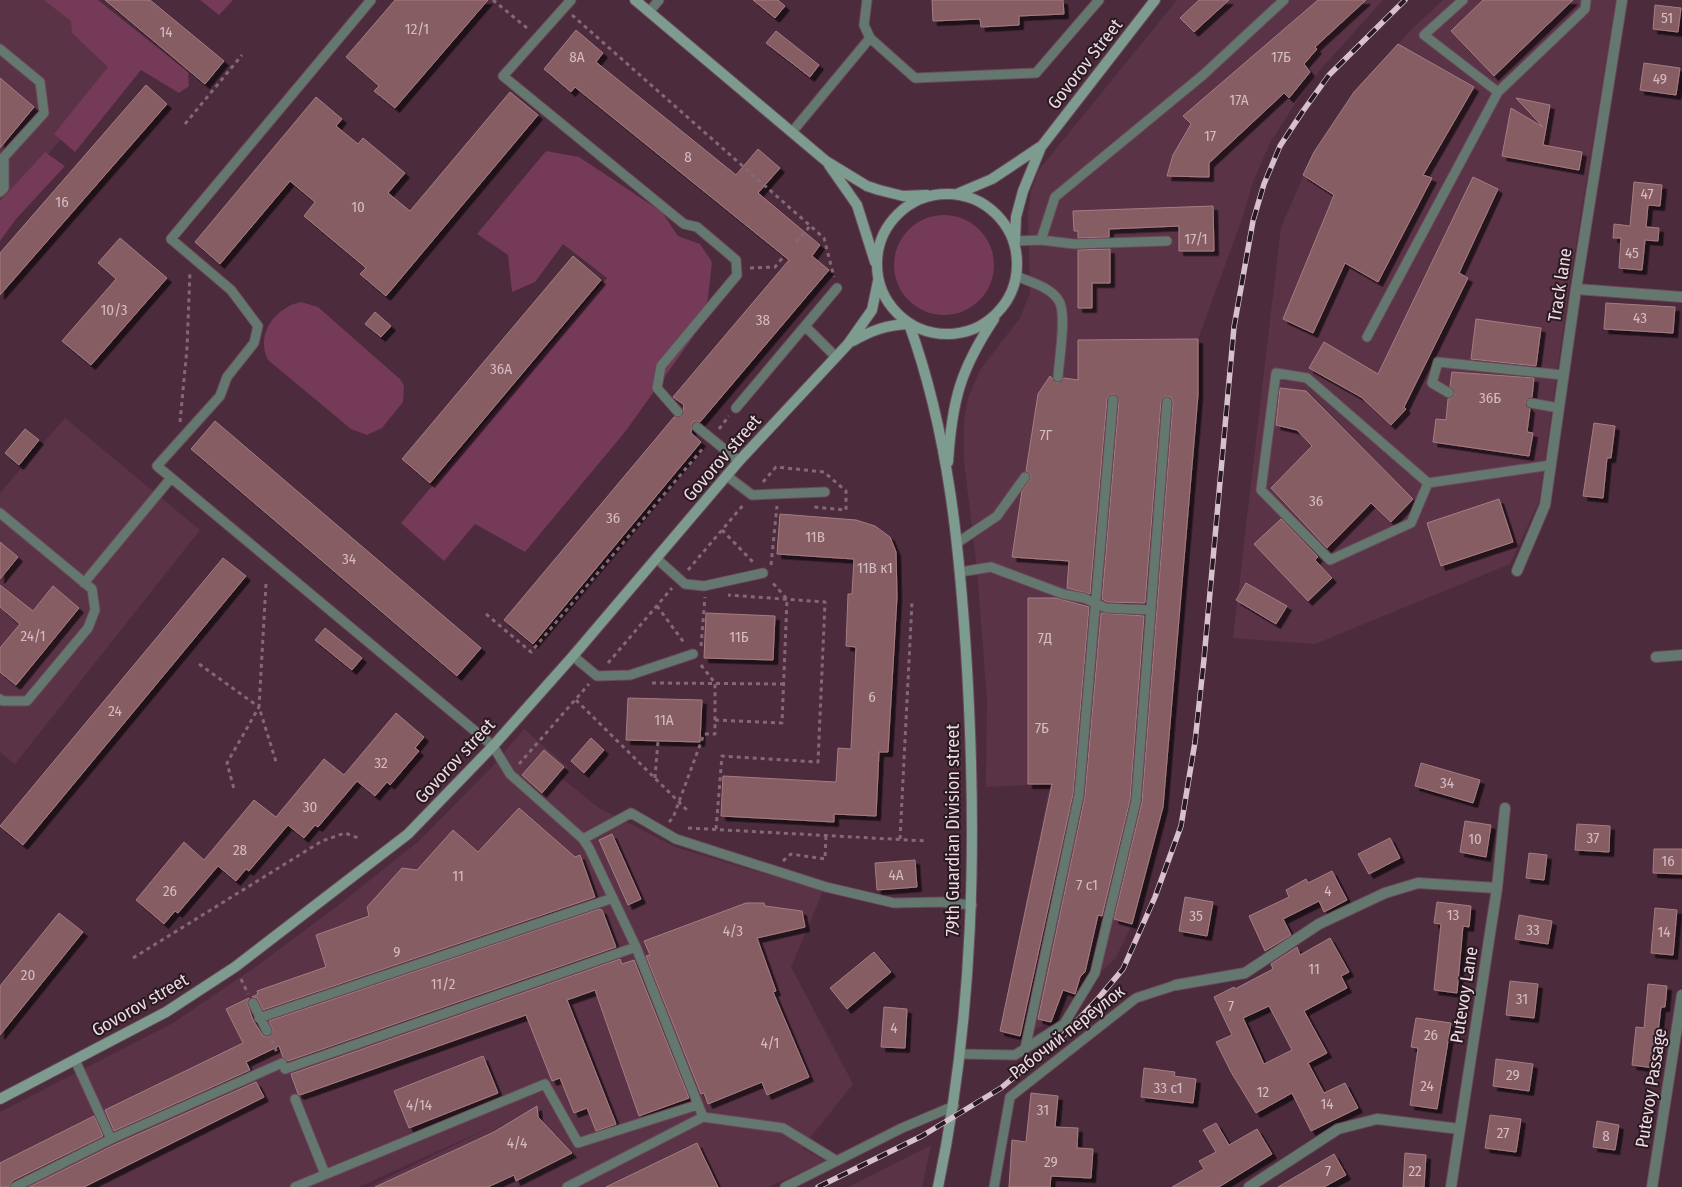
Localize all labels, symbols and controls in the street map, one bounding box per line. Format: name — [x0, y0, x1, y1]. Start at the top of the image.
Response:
house number: 51 — [1661, 9, 1673, 27]
street label: Govorov Street — [1043, 14, 1127, 114]
house number: 12/1 — [405, 20, 429, 38]
house number: 14 — [159, 23, 173, 41]
house number: 8А — [569, 48, 585, 66]
house number: 17Б — [1271, 48, 1291, 66]
house number: 49 — [1653, 70, 1667, 88]
house number: 17А — [1229, 91, 1249, 109]
house number: 17 — [1204, 127, 1216, 145]
house number: 8 — [684, 148, 692, 166]
house number: 47 — [1640, 185, 1654, 203]
house number: 16 — [55, 193, 69, 211]
house number: 10 — [351, 198, 365, 216]
house number: 17/1 — [1184, 230, 1208, 248]
house number: 45 — [1625, 244, 1639, 262]
street label: Track lane — [1543, 246, 1577, 324]
house number: 10/3 — [100, 301, 128, 319]
house number: 43 — [1633, 309, 1647, 327]
house number: 38 — [756, 311, 770, 329]
house number: 36А — [490, 360, 512, 378]
house number: 36Б — [1479, 389, 1501, 407]
street label: Govorov street — [678, 410, 766, 506]
house number: 7Г — [1040, 426, 1053, 444]
house number: 36 — [1309, 492, 1323, 510]
house number: 36 — [606, 509, 620, 527]
house number: 11В — [805, 528, 825, 546]
house number: 34 — [342, 550, 356, 568]
house number: 11В к1 — [857, 559, 893, 577]
house number: 24/1 — [20, 627, 46, 645]
house number: 11Б — [729, 628, 749, 646]
house number: 7Д — [1038, 629, 1052, 647]
house number: 6 — [868, 688, 876, 706]
house number: 24 — [108, 702, 122, 720]
house number: 11А — [654, 711, 674, 729]
street label: Govorov street — [410, 714, 500, 808]
house number: 7Б — [1035, 719, 1049, 737]
street label: 79th Guardian Division street — [942, 724, 964, 936]
house number: 32 — [374, 754, 388, 772]
house number: 34 — [1440, 774, 1454, 792]
house number: 30 — [303, 798, 317, 816]
house number: 37 — [1587, 829, 1599, 847]
house number: 10 — [1468, 830, 1482, 848]
house number: 28 — [233, 841, 247, 859]
house number: 16 — [1661, 852, 1675, 870]
house number: 4А — [888, 866, 904, 884]
house number: 11 — [452, 867, 464, 885]
house number: 7 с1 — [1076, 876, 1098, 894]
house number: 26 — [163, 882, 177, 900]
house number: 4 — [1324, 882, 1332, 900]
house number: 13 — [1447, 906, 1460, 924]
house number: 35 — [1189, 907, 1203, 925]
house number: 33 — [1526, 921, 1540, 939]
house number: 4/3 — [723, 922, 743, 940]
house number: 14 — [1657, 923, 1671, 941]
house number: 9 — [393, 943, 401, 961]
street label: Putevoy Lane — [1446, 945, 1483, 1045]
house number: 11 — [1308, 960, 1320, 978]
house number: 20 — [21, 966, 35, 984]
street label: Govorov street — [88, 969, 192, 1041]
house number: 11/2 — [431, 975, 456, 993]
street label: Рабочий переулок — [1005, 980, 1130, 1084]
house number: 31 — [1516, 990, 1528, 1008]
house number: 7 — [1228, 997, 1234, 1015]
house number: 4 — [890, 1019, 898, 1037]
house number: 26 — [1424, 1026, 1438, 1044]
street label: Putevoy Passage — [1631, 1027, 1671, 1149]
house number: 4/1 — [761, 1034, 779, 1052]
house number: 29 — [1506, 1066, 1520, 1084]
house number: 24 — [1420, 1077, 1434, 1095]
house number: 33 с1 — [1153, 1079, 1183, 1097]
house number: 12 — [1257, 1083, 1270, 1101]
house number: 14 — [1320, 1095, 1334, 1113]
house number: 4/14 — [406, 1096, 432, 1114]
house number: 31 — [1037, 1101, 1049, 1119]
house number: 27 — [1497, 1124, 1509, 1142]
house number: 8 — [1602, 1127, 1610, 1145]
house number: 4/4 — [507, 1134, 527, 1152]
house number: 29 — [1044, 1153, 1058, 1171]
house number: 7 — [1325, 1162, 1331, 1180]
house number: 22 — [1408, 1162, 1422, 1180]

